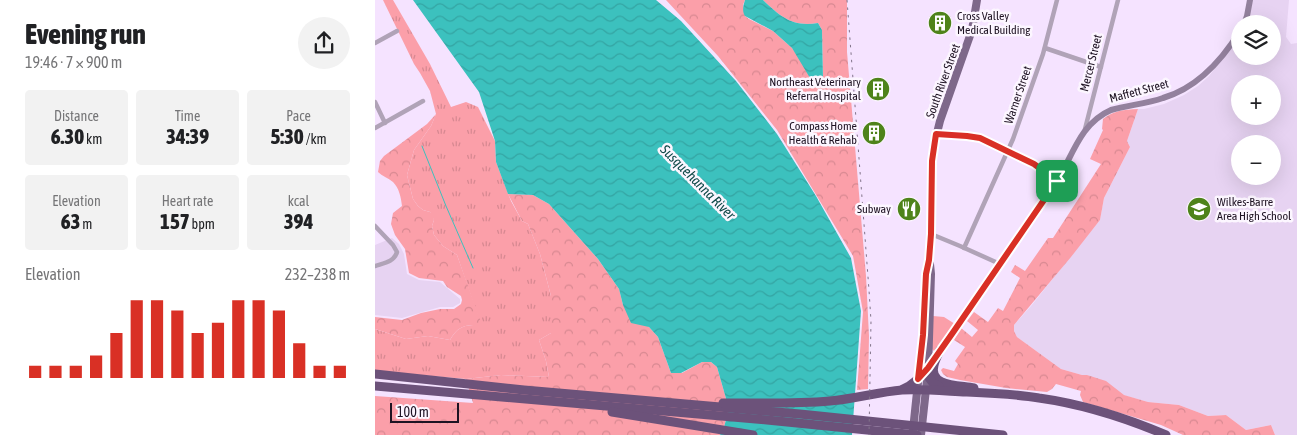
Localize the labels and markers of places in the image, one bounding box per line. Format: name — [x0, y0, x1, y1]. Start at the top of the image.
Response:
place label: Cross Valley Medical Building — [957, 9, 1031, 37]
building icon: Cross Valley Medical Building — [927, 10, 953, 36]
place label: Northeast Veterinary Referral Hospital — [769, 75, 862, 103]
building icon: Northeast Veterinary Referral Hospital — [865, 76, 891, 102]
place label: Compass Home Health & Rehab — [788, 119, 857, 147]
building icon: Compass Home Health & Rehab — [861, 120, 887, 146]
pin — [1036, 160, 1078, 202]
place label: Wilkes-Barre Area High School — [1217, 195, 1292, 223]
restaurant icon: Subway — [896, 196, 922, 222]
school or university icon: Wilkes-Barre Area High School — [1186, 196, 1212, 222]
place label: Subway — [857, 202, 891, 216]

